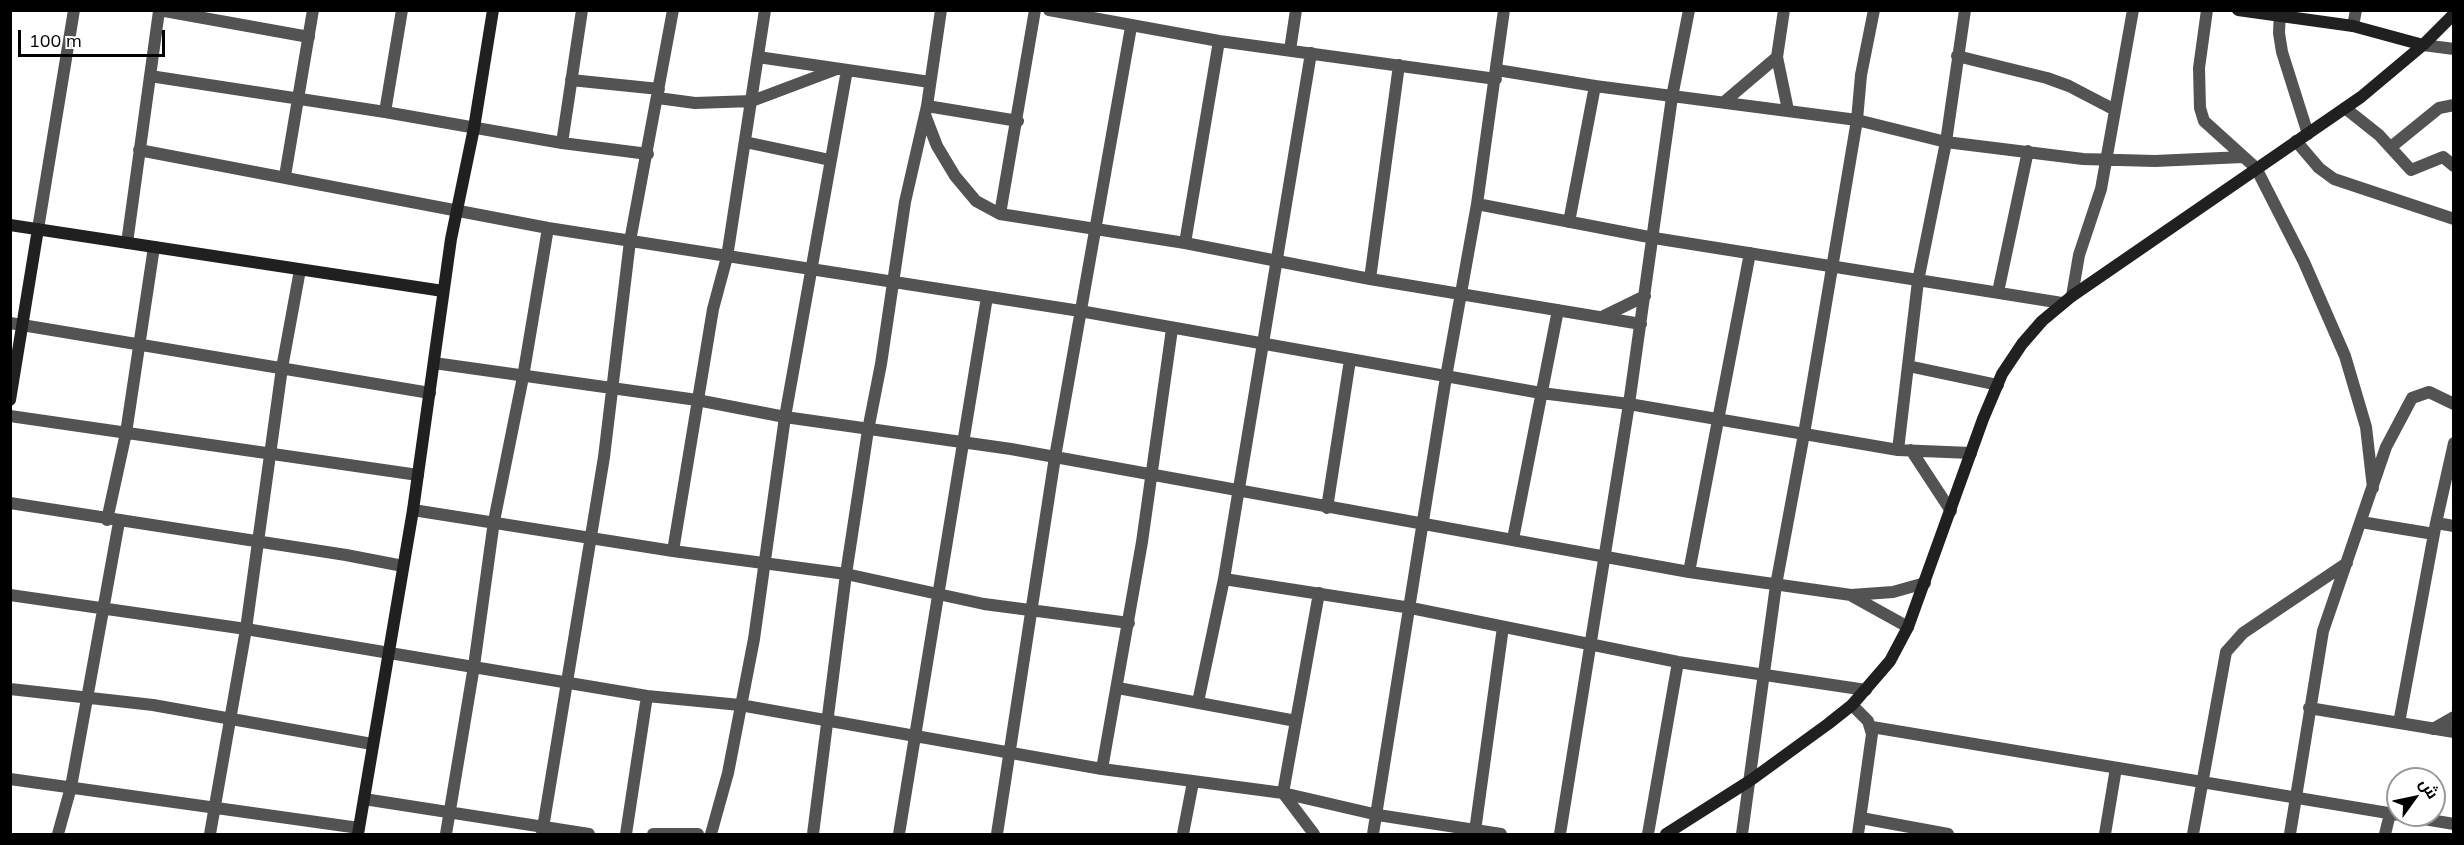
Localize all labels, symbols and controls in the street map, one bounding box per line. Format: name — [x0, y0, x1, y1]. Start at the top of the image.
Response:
scale bar — [21, 18, 168, 56]
text: 100 m — [29, 29, 82, 52]
north arrow — [2386, 767, 2446, 827]
text: ش — [2415, 774, 2443, 802]

